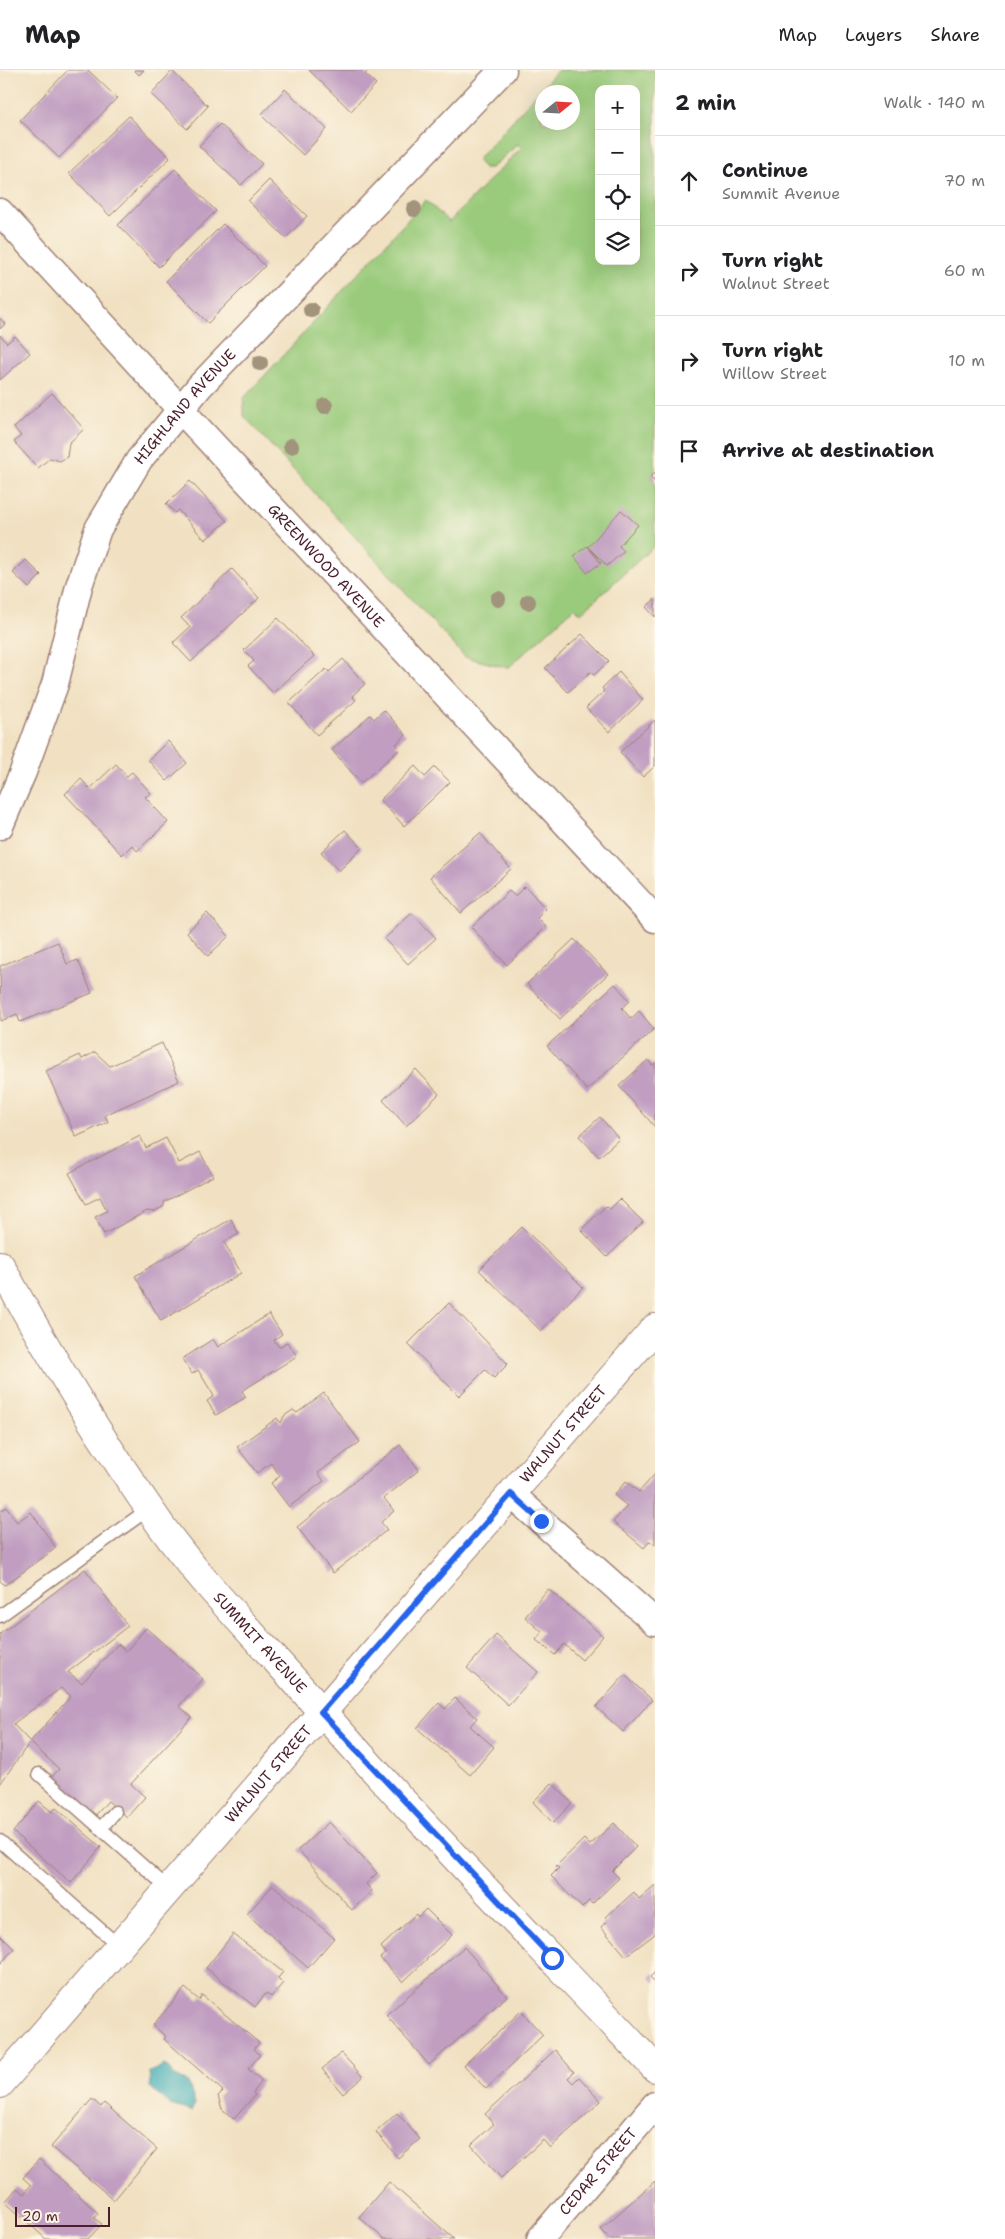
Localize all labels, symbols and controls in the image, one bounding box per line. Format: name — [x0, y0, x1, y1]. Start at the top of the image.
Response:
text: Map — [25, 19, 81, 51]
text: Map — [779, 23, 817, 47]
text: Layers — [845, 23, 902, 47]
text: Share — [930, 23, 980, 47]
north arrow — [535, 85, 580, 130]
map controls — [595, 85, 640, 265]
button: + — [595, 85, 640, 130]
text: 2 min — [675, 89, 736, 117]
text: Walk · 140 m — [883, 92, 985, 113]
button: − — [595, 130, 640, 175]
text: Continue — [722, 158, 808, 183]
icon: ahead — [675, 167, 703, 195]
text: 70 m — [944, 170, 985, 191]
button: locate — [595, 175, 640, 220]
text: Summit Avenue — [722, 183, 840, 204]
button: layers — [595, 220, 640, 265]
text: Turn right — [722, 248, 823, 273]
icon: right — [675, 257, 703, 285]
text: 60 m — [944, 260, 985, 281]
text: Walnut Street — [722, 273, 830, 294]
text: Turn right — [722, 338, 823, 363]
street label: HIGHLAND AVENUE — [129, 345, 240, 469]
icon: right — [675, 347, 703, 375]
text: 10 m — [948, 350, 985, 371]
text: Willow Street — [722, 363, 827, 384]
icon: arrive — [675, 437, 703, 465]
text: Arrive at destination — [722, 438, 934, 463]
street label: GREENWOOD AVENUE — [263, 499, 389, 632]
street label: WALNUT STREET — [515, 1381, 611, 1487]
route end — [530, 1510, 553, 1533]
street label: SUMMIT AVENUE — [209, 1588, 311, 1698]
street label: WALNUT STREET — [220, 1721, 316, 1827]
route start — [541, 1947, 564, 1970]
street label: CEDAR STREET — [555, 2123, 641, 2220]
scale bar — [15, 2204, 110, 2227]
text: 20 m — [22, 2207, 58, 2225]

